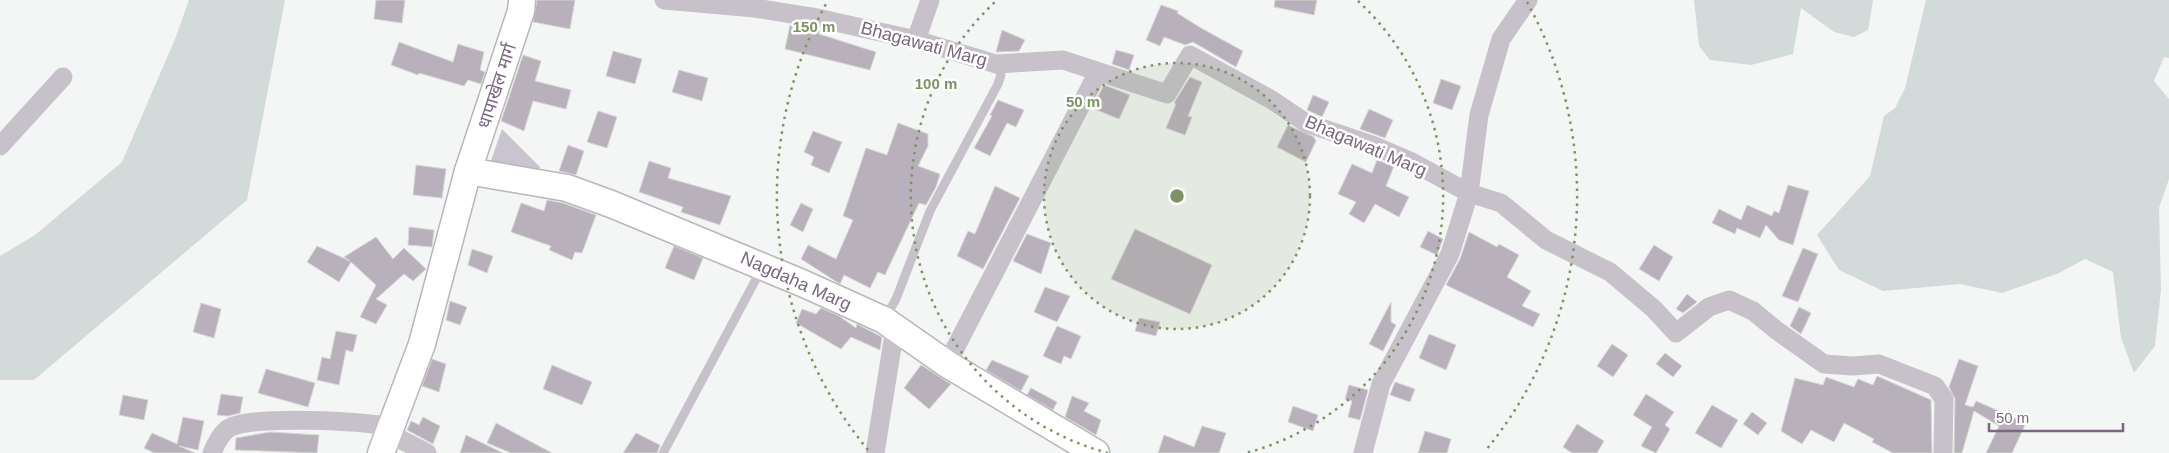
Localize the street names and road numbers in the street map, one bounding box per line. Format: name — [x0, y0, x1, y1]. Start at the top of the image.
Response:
street label: Bhagawati Marg — [859, 18, 989, 70]
street label: धापाखेल मार्ग — [473, 40, 520, 131]
street label: Bhagawati Marg — [1302, 111, 1430, 181]
street label: Nagdaha Marg — [738, 248, 854, 314]

